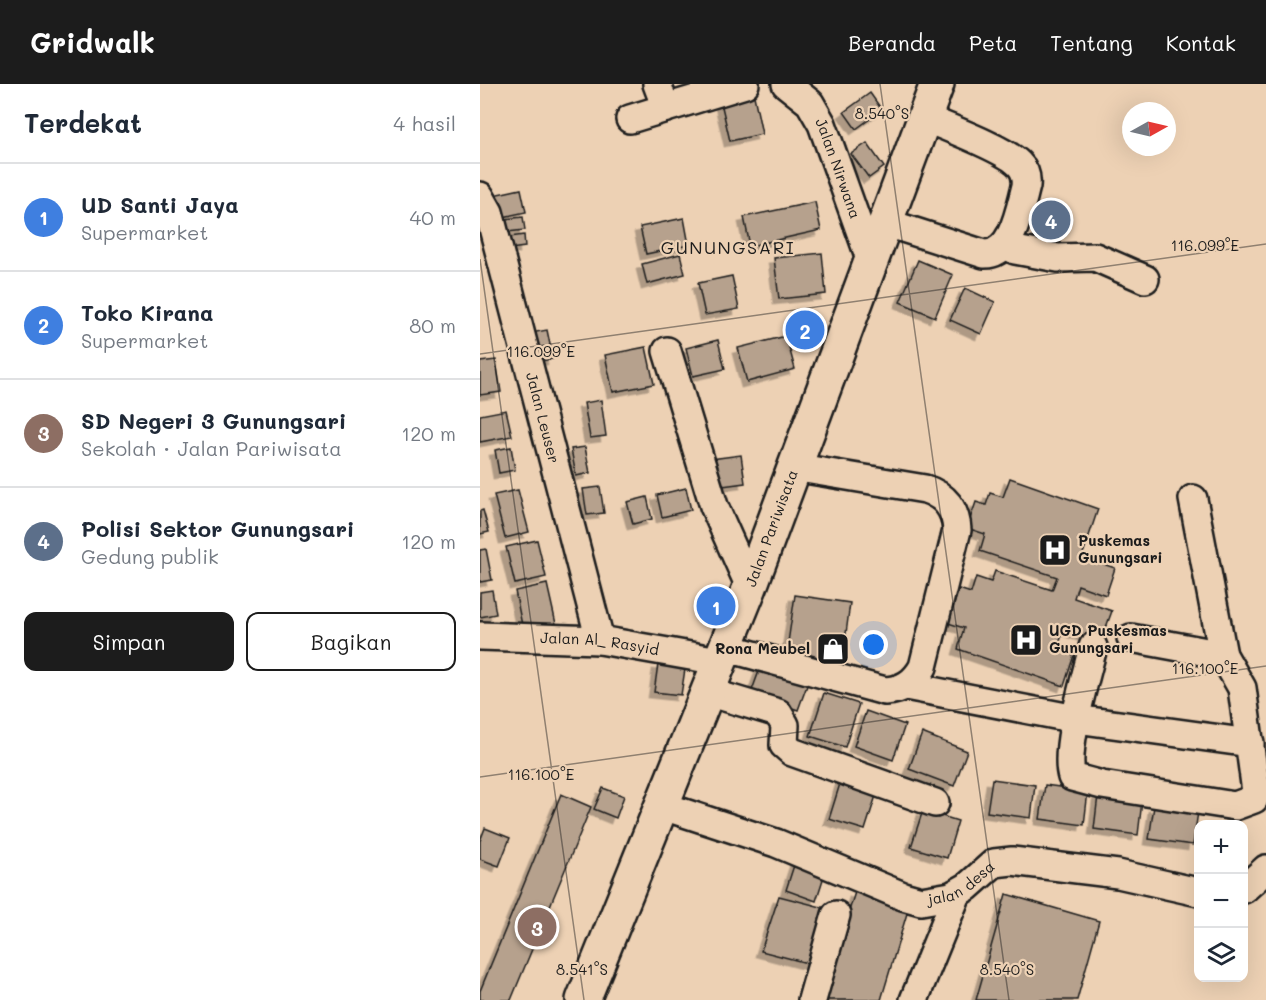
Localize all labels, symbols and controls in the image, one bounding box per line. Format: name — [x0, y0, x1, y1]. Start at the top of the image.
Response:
text: Gridwalk — [30, 24, 155, 60]
text: Beranda — [848, 29, 936, 56]
text: Peta — [969, 29, 1017, 56]
text: Tentang — [1050, 29, 1133, 56]
text: Kontak — [1166, 29, 1236, 56]
north arrow — [1122, 102, 1176, 156]
text: 8.540°S — [855, 103, 909, 123]
text: Terdekat — [24, 106, 142, 140]
text: 4 hasil — [393, 110, 456, 136]
street label: Jalan Nirwana — [811, 114, 866, 221]
text: UD Santi Jaya — [81, 190, 239, 219]
pin: 4 — [1032, 198, 1070, 242]
text: 1 — [39, 204, 48, 230]
text: 40 m — [410, 204, 456, 230]
text: Supermarket — [81, 219, 208, 245]
district label: GUNUNGSARI — [661, 235, 795, 259]
text: 116.099°E — [1171, 235, 1240, 255]
text: Toko Kirana — [81, 298, 214, 327]
pin: 2 — [786, 308, 824, 352]
text: 2 — [38, 312, 49, 338]
text: 80 m — [409, 312, 456, 338]
text: Supermarket — [81, 327, 208, 353]
text: 116.099°E — [507, 341, 576, 361]
street label: Jalan Leuser — [522, 370, 565, 465]
text: SD Negeri 3 Gunungsari — [81, 406, 346, 435]
text: 3 — [38, 420, 50, 446]
text: 120 m — [401, 420, 456, 446]
text: Sekolah · Jalan Pariwisata — [81, 435, 342, 461]
street label: Jalan Pariwisata — [740, 467, 802, 589]
text: Polisi Sektor Gunungsari — [81, 514, 354, 543]
text: 4 — [37, 528, 50, 554]
text: 120 m — [401, 528, 456, 554]
place label: Puskemas Gunungsari — [1078, 530, 1163, 567]
hospital icon: Puskemas Gunungsari — [1037, 532, 1073, 568]
text: Gedung publik — [81, 543, 219, 569]
pin: 1 — [696, 584, 736, 628]
button: Simpan — [24, 612, 234, 671]
button: Bagikan — [246, 612, 456, 671]
place label: UGD Puskesmas Gunungsari — [1049, 620, 1167, 657]
hospital icon: UGD Puskesmas Gunungsari — [1008, 622, 1044, 658]
street label: Jalan Al_ Rasyid — [540, 627, 661, 659]
your location — [859, 630, 888, 659]
shop icon: Rona Meubel — [815, 631, 851, 667]
place label: Rona Meubel — [715, 638, 810, 658]
text: 116.100°E — [1172, 658, 1239, 678]
text: 116.100°E — [508, 764, 575, 784]
map controls — [1194, 820, 1248, 982]
button: + — [1194, 820, 1248, 874]
street label: jalan desa — [924, 856, 998, 909]
button: − — [1194, 874, 1248, 928]
pin: 3 — [518, 904, 556, 950]
button: layers — [1194, 928, 1248, 982]
text: 8.541°S — [556, 959, 608, 979]
text: 8.540°S — [980, 959, 1034, 979]

